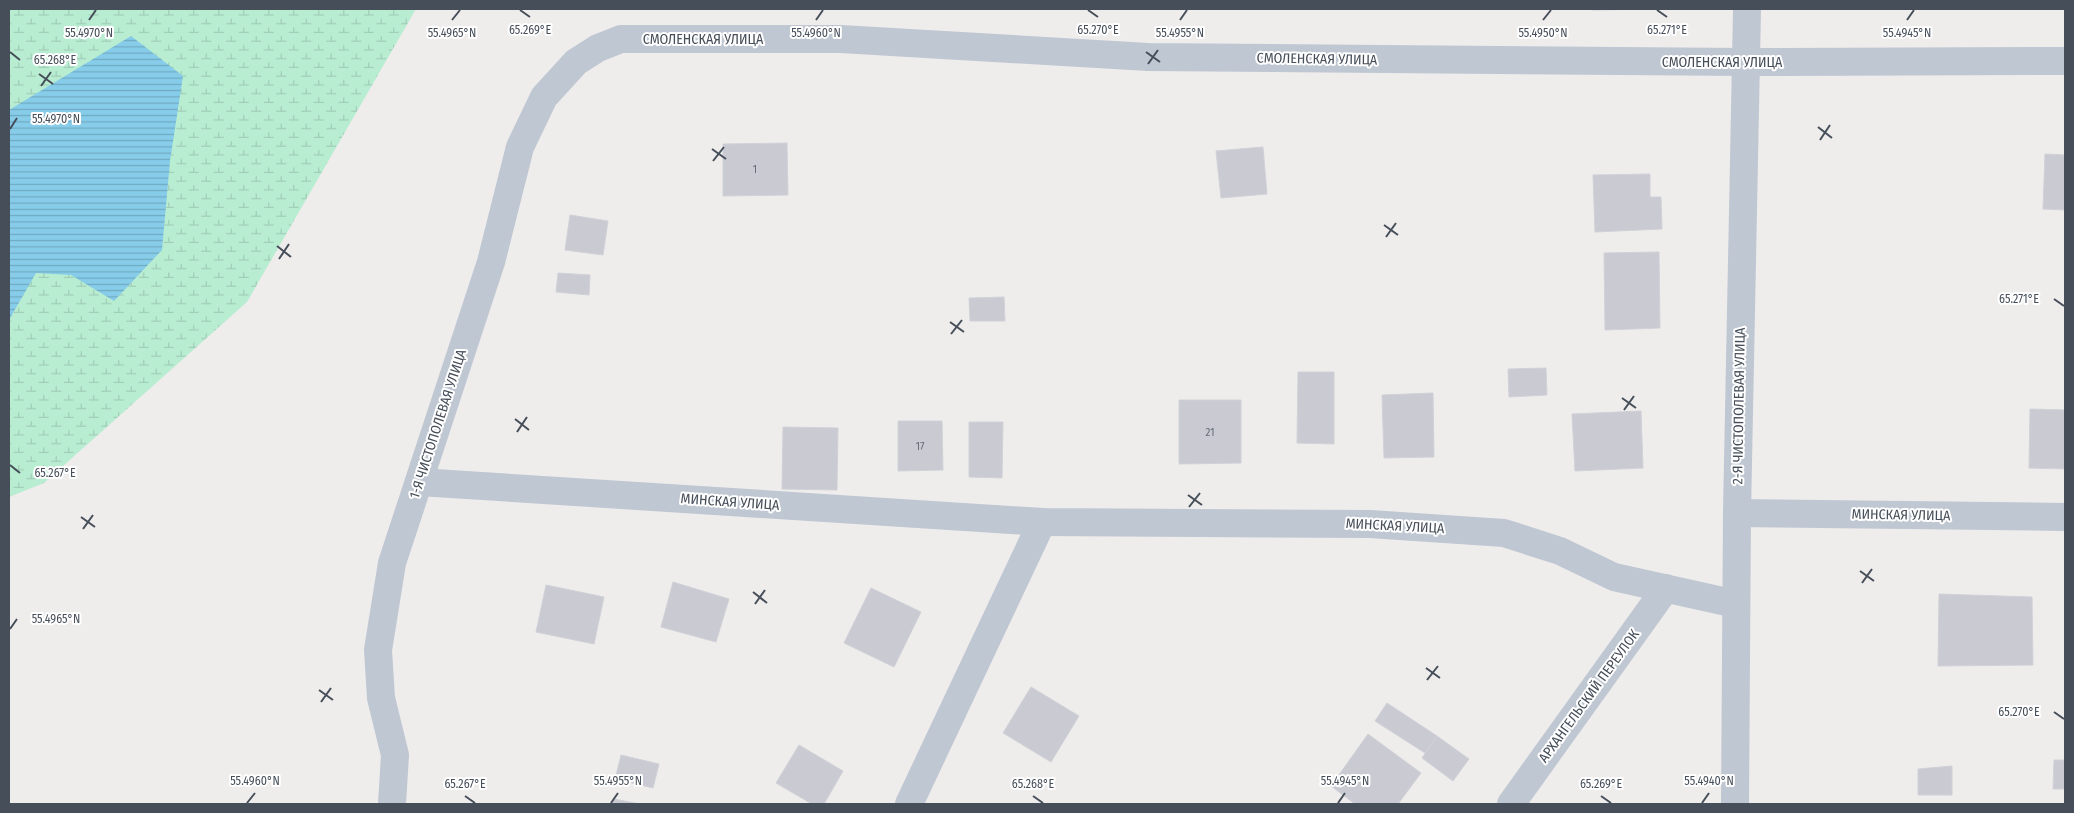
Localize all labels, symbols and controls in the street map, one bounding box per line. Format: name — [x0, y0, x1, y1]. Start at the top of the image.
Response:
text: 65.269°E — [509, 23, 551, 37]
text: 65.270°E — [1077, 23, 1119, 37]
text: 65.271°E — [1647, 23, 1687, 37]
text: 55.4970°N — [65, 26, 113, 40]
text: 55.4965°N — [428, 26, 476, 40]
text: 55.4960°N — [791, 26, 841, 40]
text: 55.4955°N — [1156, 26, 1204, 40]
text: 55.4950°N — [1518, 26, 1568, 40]
text: 55.4945°N — [1883, 26, 1931, 40]
street label: СМОЛЕНСКАЯ УЛИЦА — [643, 31, 764, 48]
street label: СМОЛЕНСКАЯ УЛИЦА — [1257, 49, 1378, 69]
text: 65.268°E — [34, 53, 77, 67]
street label: СМОЛЕНСКАЯ УЛИЦА — [1662, 54, 1783, 71]
text: 55.4970°N — [32, 112, 80, 126]
house number: 1 — [753, 163, 757, 176]
text: 65.271°E — [1999, 292, 2039, 306]
street label: 2-Я ЧИСТОПОЛЕВАЯ УЛИЦА — [1729, 327, 1749, 485]
street label: 1-Я ЧИСТОПОЛЕВАЯ УЛИЦА — [406, 347, 470, 501]
house number: 21 — [1206, 426, 1214, 439]
house number: 17 — [916, 440, 925, 453]
text: 65.267°E — [34, 466, 76, 480]
street label: МИНСКАЯ УЛИЦА — [680, 490, 781, 514]
street label: МИНСКАЯ УЛИЦА — [1851, 506, 1951, 524]
street label: МИНСКАЯ УЛИЦА — [1345, 515, 1445, 537]
text: 55.4965°N — [32, 612, 80, 626]
street label: АРХАНГЕЛЬСКИЙ ПЕРЕУЛОК — [1535, 626, 1643, 766]
text: 65.270°E — [1998, 705, 2040, 719]
text: 55.4960°N — [230, 774, 280, 788]
text: 55.4955°N — [594, 774, 642, 788]
text: 55.4945°N — [1321, 774, 1369, 788]
text: 55.4940°N — [1684, 774, 1734, 788]
text: 65.267°E — [444, 777, 486, 791]
text: 65.268°E — [1012, 777, 1055, 791]
text: 65.269°E — [1580, 777, 1622, 791]

